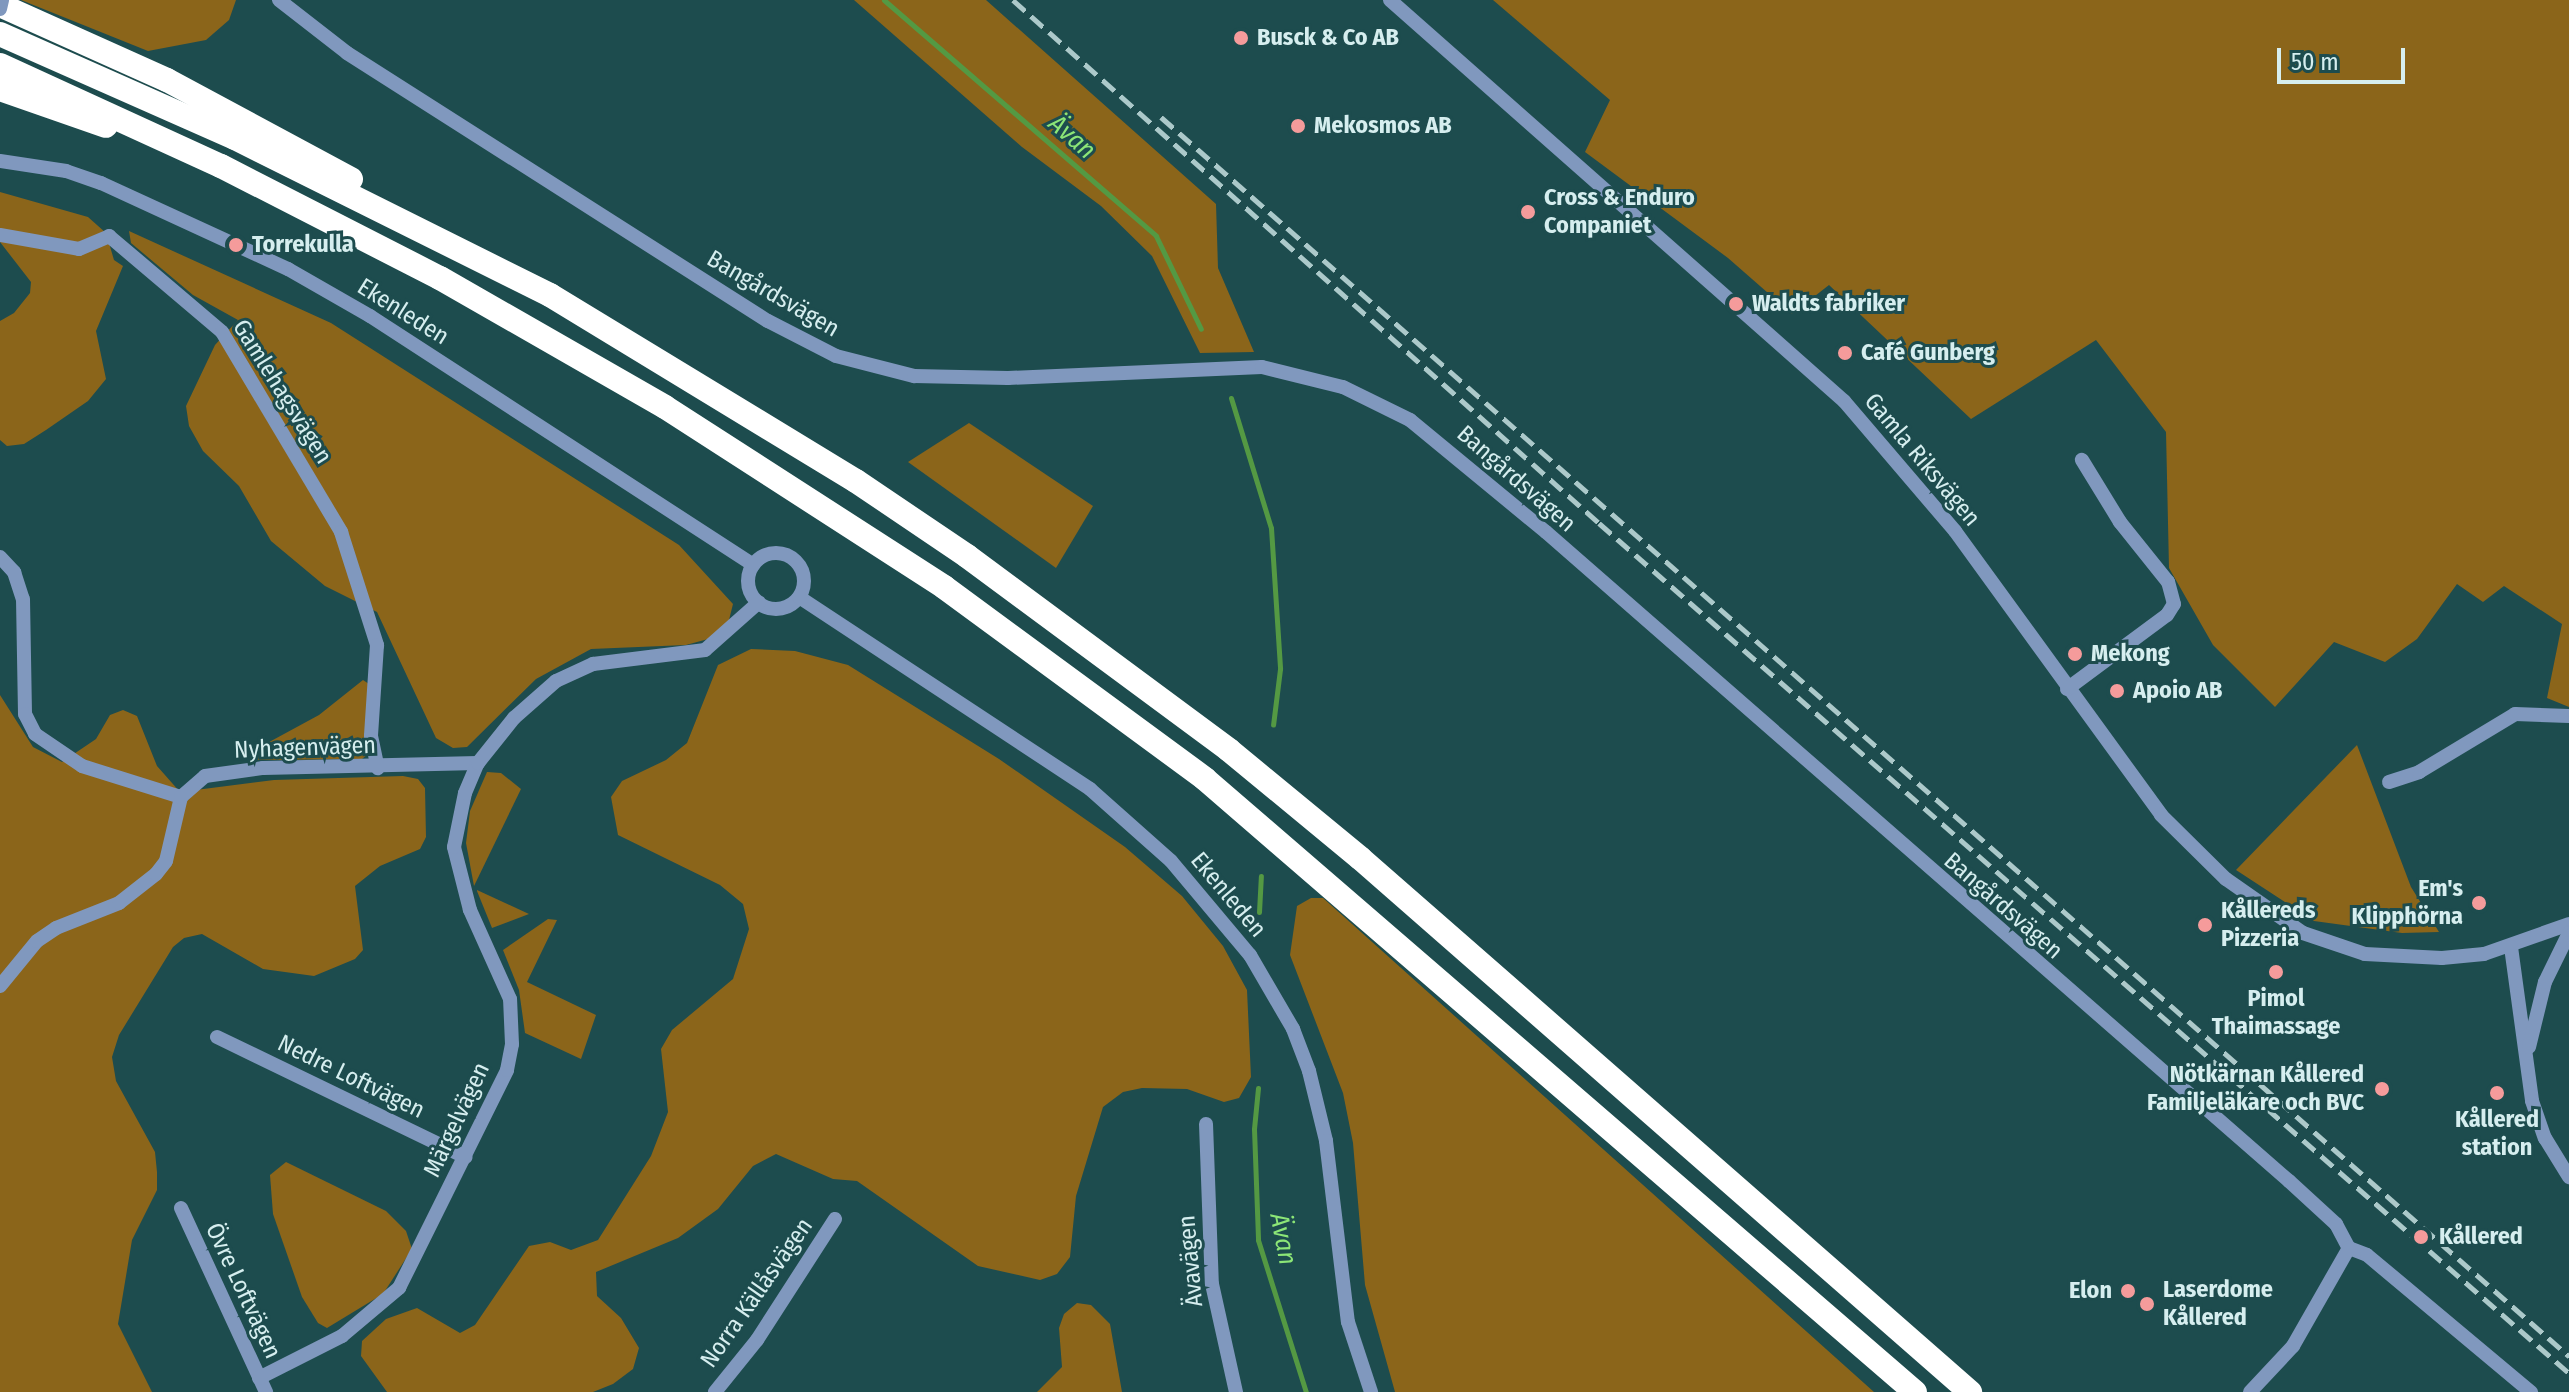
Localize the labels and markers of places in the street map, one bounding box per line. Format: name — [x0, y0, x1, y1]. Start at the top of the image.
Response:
place label: Busck & Co AB — [1257, 24, 1399, 52]
marker: Busck & Co AB — [1232, 29, 1250, 47]
place label: Mekosmos AB — [1314, 112, 1452, 140]
marker: Mekosmos AB — [1289, 117, 1307, 135]
place label: Cross & Enduro Companiet — [1544, 184, 1695, 240]
marker: Cross & Enduro Companiet — [1519, 203, 1537, 221]
place label: Torrekulla — [252, 231, 354, 259]
marker: Torrekulla — [227, 236, 245, 254]
place label: Waldts fabriker — [1752, 290, 1905, 318]
marker: Waldts fabriker — [1727, 295, 1745, 313]
place label: Café Gunberg — [1861, 339, 1995, 367]
marker: Café Gunberg — [1836, 344, 1854, 362]
place label: Mekong — [2091, 640, 2170, 668]
marker: Mekong — [2066, 645, 2084, 663]
place label: Apoio AB — [2133, 677, 2222, 705]
marker: Apoio AB — [2108, 682, 2126, 700]
place label: Em's Klipphörna — [2352, 875, 2463, 931]
marker: Em's Klipphörna — [2470, 894, 2488, 912]
place label: Kållereds Pizzeria — [2221, 897, 2315, 953]
marker: Kållereds Pizzeria — [2196, 916, 2214, 934]
marker: Pimol Thaimassage — [2267, 963, 2285, 981]
place label: Pimol Thaimassage — [2212, 985, 2340, 1041]
place label: Nötkärnan Kållered Familjeläkare och BVC — [2147, 1061, 2364, 1117]
marker: Nötkärnan Kållered Familjeläkare och BVC — [2371, 1078, 2393, 1100]
marker: Kållered station — [2488, 1084, 2506, 1102]
place label: Kållered station — [2455, 1106, 2539, 1162]
place label: Kållered — [2439, 1223, 2523, 1251]
marker: Kållered — [2410, 1226, 2432, 1248]
place label: Laserdome Kållered — [2163, 1276, 2273, 1332]
place label: Elon — [2069, 1277, 2112, 1305]
marker: Elon — [2119, 1282, 2137, 1300]
marker: Laserdome Kållered — [2138, 1295, 2156, 1313]

